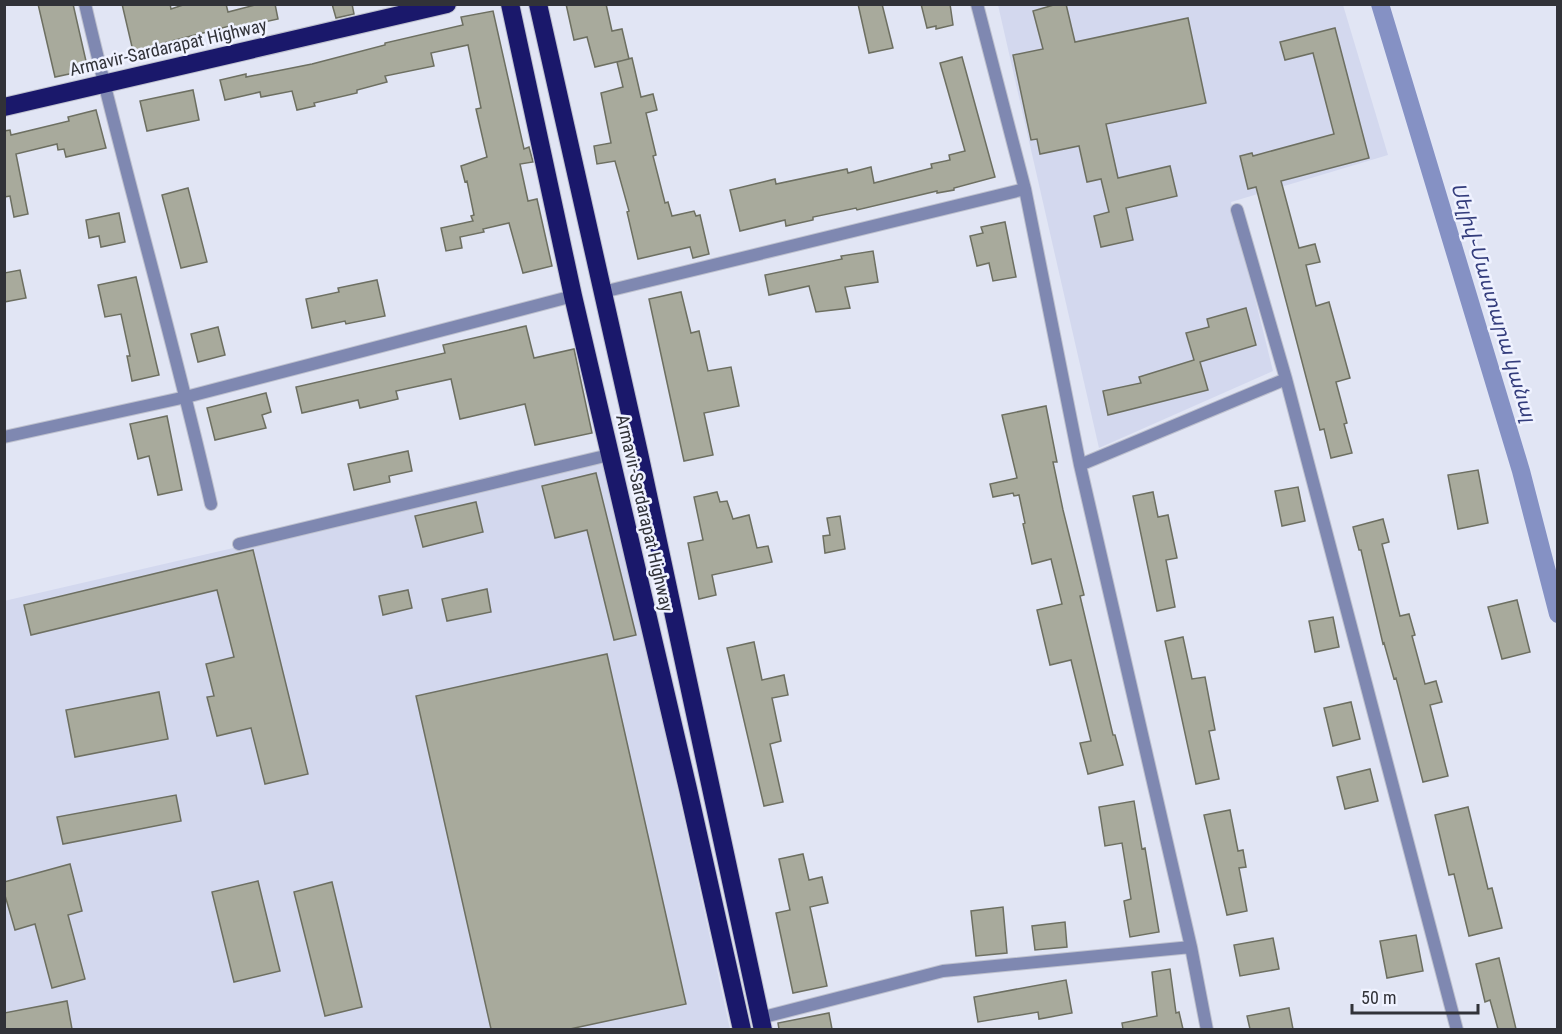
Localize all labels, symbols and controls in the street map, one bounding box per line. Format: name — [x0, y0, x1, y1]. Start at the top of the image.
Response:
street label: Armavir-Sardarapat Highway — [67, 14, 269, 80]
water label: Սելիվ֊Մաստարա կանալ — [1446, 180, 1542, 425]
street label: Armavir-Sardarapat Highway — [612, 412, 678, 614]
scale bar — [1352, 977, 1478, 1015]
text: 50 m — [1361, 987, 1396, 1008]

